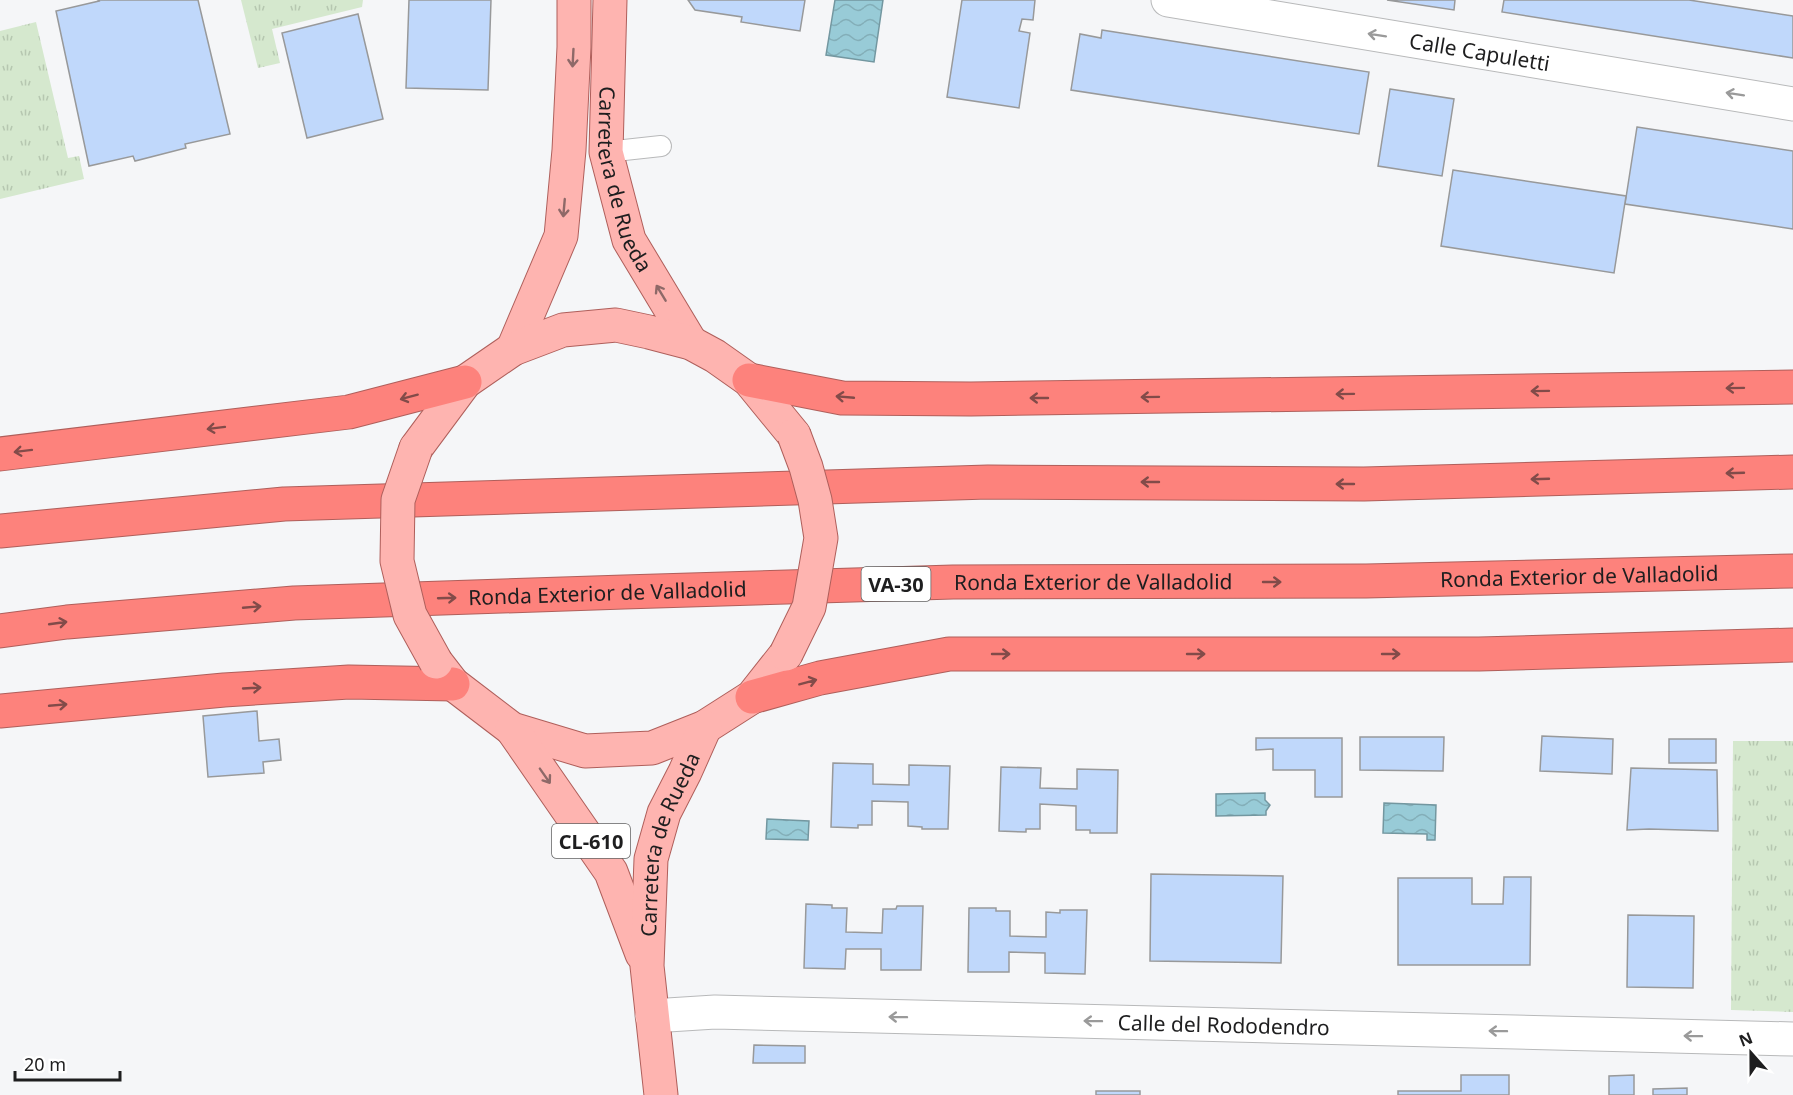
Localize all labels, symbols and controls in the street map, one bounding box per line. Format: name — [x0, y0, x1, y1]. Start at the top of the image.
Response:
street label: Calle Capuletti — [1407, 26, 1552, 77]
one-way arrow — [1368, 29, 1388, 40]
one-way arrow — [568, 48, 579, 68]
street label: Carretera de Rueda — [591, 86, 659, 277]
one-way arrow — [1726, 88, 1746, 99]
one-way arrow — [558, 197, 569, 217]
one-way arrow — [655, 285, 667, 302]
one-way arrow — [1725, 382, 1745, 393]
one-way arrow — [1530, 385, 1550, 397]
one-way arrow — [1335, 388, 1355, 400]
one-way arrow — [835, 391, 855, 402]
one-way arrow — [1140, 391, 1160, 403]
one-way arrow — [400, 392, 419, 403]
one-way arrow — [1030, 392, 1050, 404]
one-way arrow — [207, 423, 227, 434]
one-way arrow — [13, 446, 33, 457]
one-way arrow — [1725, 467, 1745, 479]
one-way arrow — [1530, 473, 1550, 484]
one-way arrow — [1140, 476, 1160, 488]
one-way arrow — [1335, 478, 1355, 490]
street label: Ronda Exterior de Valladolid — [1440, 559, 1719, 593]
road number: VA-30 — [862, 567, 930, 601]
street label: Ronda Exterior de Valladolid — [954, 567, 1233, 596]
street label: Ronda Exterior de Valladolid — [468, 574, 747, 611]
one-way arrow — [1261, 576, 1281, 588]
one-way arrow — [437, 592, 457, 604]
one-way arrow — [242, 601, 262, 612]
one-way arrow — [48, 617, 67, 628]
one-way arrow — [990, 648, 1010, 660]
one-way arrow — [1185, 648, 1205, 660]
one-way arrow — [1380, 648, 1400, 660]
one-way arrow — [799, 675, 818, 687]
one-way arrow — [242, 682, 262, 693]
one-way arrow — [48, 699, 68, 710]
street label: Carretera de Rueda — [634, 748, 706, 937]
one-way arrow — [539, 768, 551, 784]
road number: CL-610 — [552, 824, 630, 858]
street label: Calle del Rododendro — [1117, 1008, 1330, 1041]
one-way arrow — [888, 1011, 908, 1022]
one-way arrow — [1083, 1016, 1103, 1027]
north arrow — [1721, 1023, 1781, 1083]
one-way arrow — [1488, 1026, 1508, 1037]
text: N — [1736, 1026, 1756, 1052]
one-way arrow — [1683, 1030, 1703, 1042]
scale bar — [15, 1044, 120, 1082]
text: 20 m — [24, 1052, 66, 1076]

